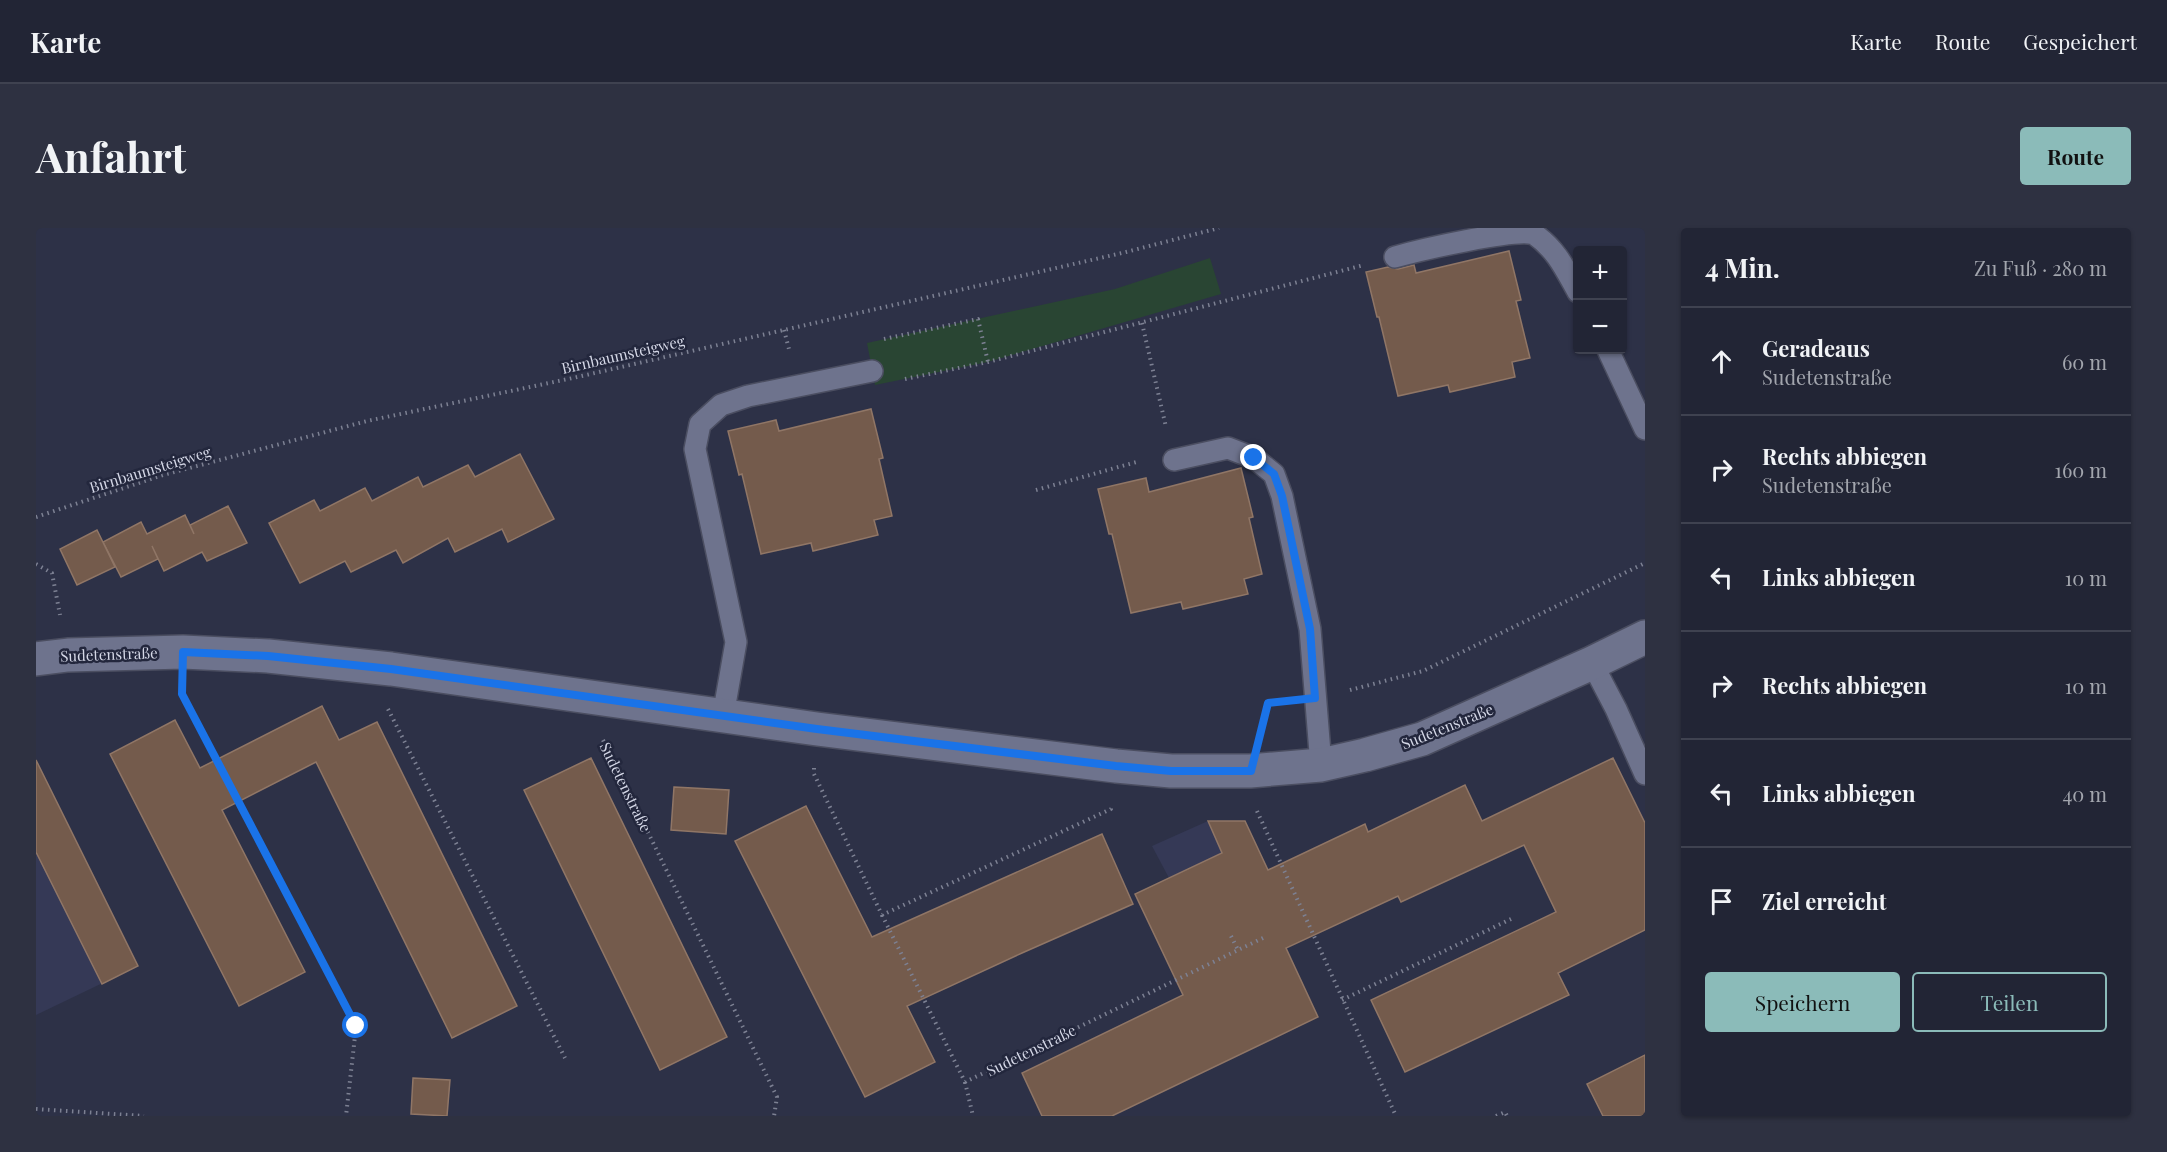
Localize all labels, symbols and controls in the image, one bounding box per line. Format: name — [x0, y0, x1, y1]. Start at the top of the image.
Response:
text: Karte — [30, 23, 101, 60]
text: Karte — [1850, 27, 1902, 55]
text: Route — [1935, 27, 1990, 55]
text: Gespeichert — [2023, 27, 2137, 55]
button: Route — [2020, 127, 2131, 185]
text: Anfahrt — [36, 128, 186, 184]
map controls — [1573, 246, 1627, 354]
button: + — [1573, 246, 1627, 300]
text: 4 Min. — [1705, 250, 1780, 285]
text: Zu Fuß · 280 m — [1974, 254, 2107, 281]
button: − — [1573, 300, 1627, 354]
street label: Birnbaumsteigweg — [559, 330, 687, 378]
text: Geradeaus — [1762, 333, 1870, 363]
icon: ahead — [1705, 345, 1738, 378]
text: 60 m — [2062, 348, 2107, 375]
text: Sudetenstraße — [1762, 363, 1892, 390]
street label: Birnbaumsteigweg — [87, 441, 213, 497]
text: Rechts abbiegen — [1762, 441, 1927, 471]
route end — [1240, 444, 1266, 470]
icon: right — [1705, 453, 1738, 486]
text: 160 m — [2055, 456, 2107, 483]
text: Sudetenstraße — [1762, 471, 1892, 498]
icon: left — [1705, 561, 1738, 594]
text: Links abbiegen — [1762, 562, 1916, 592]
text: 10 m — [2065, 564, 2107, 591]
street label: Sudetenstraße — [60, 642, 158, 666]
icon: right — [1705, 669, 1738, 702]
text: Rechts abbiegen — [1762, 670, 1927, 700]
text: 10 m — [2065, 672, 2107, 699]
street label: Sudetenstraße — [1398, 698, 1496, 754]
street label: Sudetenstraße — [596, 739, 656, 835]
icon: left — [1705, 777, 1738, 810]
text: Links abbiegen — [1762, 778, 1916, 808]
text: 40 m — [2062, 780, 2107, 807]
icon: arrive — [1705, 885, 1738, 918]
text: Ziel erreicht — [1762, 886, 1886, 916]
button: Speichern — [1705, 972, 1900, 1032]
button: Teilen — [1912, 972, 2107, 1032]
route start — [342, 1012, 368, 1038]
street label: Sudetenstraße — [983, 1020, 1079, 1080]

